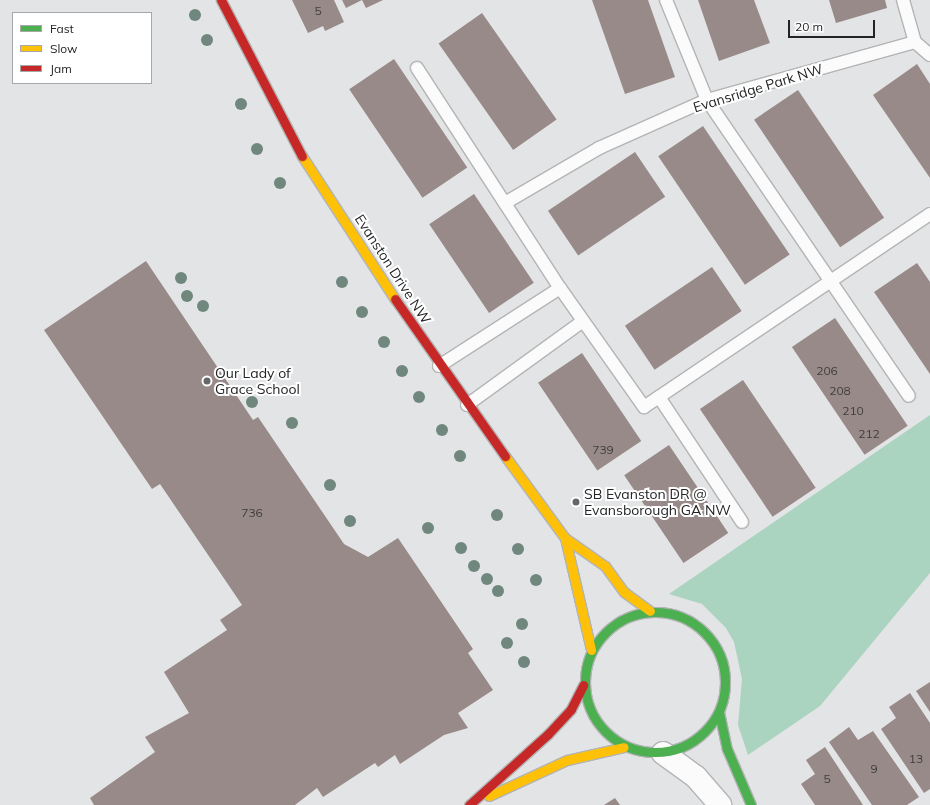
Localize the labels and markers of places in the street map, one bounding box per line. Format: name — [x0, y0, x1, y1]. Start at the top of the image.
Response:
place label: Our Lady of Grace School — [215, 365, 300, 398]
marker: Our Lady of Grace School — [202, 376, 212, 386]
place label: SB Evanston DR @ Evansborough GA NW — [584, 486, 731, 518]
marker: SB Evanston DR @ Evansborough GA NW — [571, 497, 581, 507]

